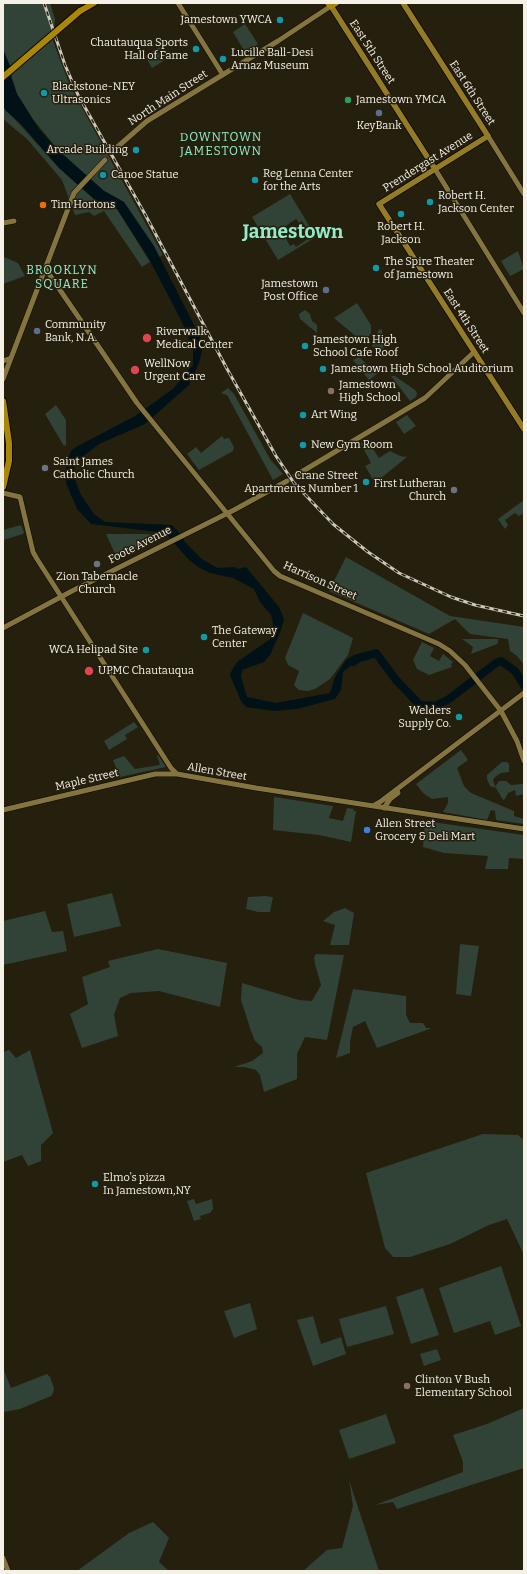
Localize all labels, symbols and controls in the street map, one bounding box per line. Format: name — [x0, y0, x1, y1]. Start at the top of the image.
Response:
place label: Jamestown YWCA — [181, 13, 272, 27]
marker: Jamestown YWCA — [275, 15, 285, 25]
street label: East 5th Street — [346, 17, 398, 87]
place label: Chautauqua Sports Hall of Fame — [90, 36, 188, 62]
marker: Chautauqua Sports Hall of Fame — [191, 44, 201, 54]
place label: Lucille Ball-Desi Arnaz Museum — [231, 46, 314, 72]
marker: Lucille Ball-Desi Arnaz Museum — [218, 54, 228, 64]
street label: East 6th Street — [446, 58, 498, 128]
street label: North Main Street — [126, 67, 210, 129]
place label: Blackstone-NEY Ultrasonics — [52, 80, 135, 106]
marker: Blackstone-NEY Ultrasonics — [39, 88, 49, 98]
place label: Jamestown YMCA — [356, 93, 446, 107]
marker: Jamestown YMCA — [343, 95, 353, 105]
marker: KeyBank — [374, 108, 384, 118]
place label: KeyBank — [357, 119, 401, 133]
street label: Prendergast Avenue — [381, 129, 475, 195]
district label: DOWNTOWN JAMESTOWN — [180, 131, 262, 159]
place label: Arcade Building — [47, 143, 128, 157]
marker: Arcade Building — [131, 145, 141, 155]
place label: Reg Lenna Center for the Arts — [263, 167, 353, 193]
place label: Canoe Statue — [111, 168, 179, 182]
marker: Canoe Statue — [98, 170, 108, 180]
marker: Reg Lenna Center for the Arts — [250, 175, 260, 185]
place label: Robert H. Jackson Center — [438, 189, 514, 215]
marker: Robert H. Jackson Center — [425, 197, 435, 207]
place label: Tim Hortons — [51, 198, 115, 212]
marker: Tim Hortons — [38, 200, 48, 210]
marker: Robert H. Jackson — [396, 209, 406, 219]
place label: Robert H. Jackson — [377, 220, 425, 246]
district label: Jamestown — [243, 222, 343, 244]
place label: The Spire Theater of Jamestown — [384, 255, 474, 281]
marker: The Spire Theater of Jamestown — [371, 263, 381, 273]
district label: BROOKLYN SQUARE — [26, 264, 98, 292]
place label: Jamestown Post Office — [261, 277, 318, 303]
marker: Jamestown Post Office — [321, 285, 331, 295]
street label: East 4th Street — [440, 286, 492, 356]
place label: Community Bank, N.A. — [45, 318, 106, 344]
place label: Riverwalk Medical Center — [156, 325, 233, 351]
marker: Community Bank, N.A. — [32, 326, 42, 336]
marker: Riverwalk Medical Center — [141, 332, 153, 344]
place label: Jamestown High School Cafe Roof — [313, 333, 398, 359]
marker: Jamestown High School Cafe Roof — [300, 341, 310, 351]
place label: WellNow Urgent Care — [144, 357, 206, 383]
place label: Jamestown High School Auditorium — [331, 362, 513, 376]
marker: WellNow Urgent Care — [129, 364, 141, 376]
marker: Jamestown High School Auditorium — [318, 364, 328, 374]
place label: Jamestown High School — [339, 378, 401, 404]
marker: Jamestown High School — [326, 386, 336, 396]
place label: Art Wing — [311, 408, 357, 422]
marker: Art Wing — [298, 410, 308, 420]
place label: New Gym Room — [311, 438, 393, 452]
marker: New Gym Room — [298, 440, 308, 450]
place label: Saint James Catholic Church — [53, 455, 135, 481]
marker: Saint James Catholic Church — [40, 463, 50, 473]
place label: Crane Street Apartments Number 1 — [244, 469, 358, 495]
marker: Crane Street Apartments Number 1 — [361, 477, 371, 487]
place label: First Lutheran Church — [374, 477, 446, 503]
marker: First Lutheran Church — [449, 485, 459, 495]
street label: Foote Avenue — [106, 523, 174, 567]
marker: Zion Tabernacle Church — [92, 559, 102, 569]
street label: Harrison Street — [281, 559, 359, 603]
place label: Zion Tabernacle Church — [56, 570, 138, 596]
place label: The Gateway Center — [212, 624, 277, 650]
marker: The Gateway Center — [199, 632, 209, 642]
place label: WCA Helipad Site — [49, 643, 138, 657]
marker: WCA Helipad Site — [141, 645, 151, 655]
place label: UPMC Chautauqua — [98, 664, 194, 678]
marker: UPMC Chautauqua — [83, 665, 95, 677]
place label: Welders Supply Co. — [398, 704, 451, 730]
marker: Welders Supply Co. — [454, 712, 464, 722]
street label: Allen Street — [186, 760, 248, 784]
street label: Maple Street — [54, 766, 120, 794]
place label: Allen Street Grocery & Deli Mart — [375, 817, 475, 843]
marker: Allen Street Grocery & Deli Mart — [362, 825, 372, 835]
place label: Elmo's pizza In Jamestown,NY — [103, 1171, 191, 1197]
marker: Elmo's pizza In Jamestown,NY — [90, 1179, 100, 1189]
place label: Clinton V Bush Elementary School — [415, 1373, 512, 1399]
marker: Clinton V Bush Elementary School — [402, 1381, 412, 1391]

